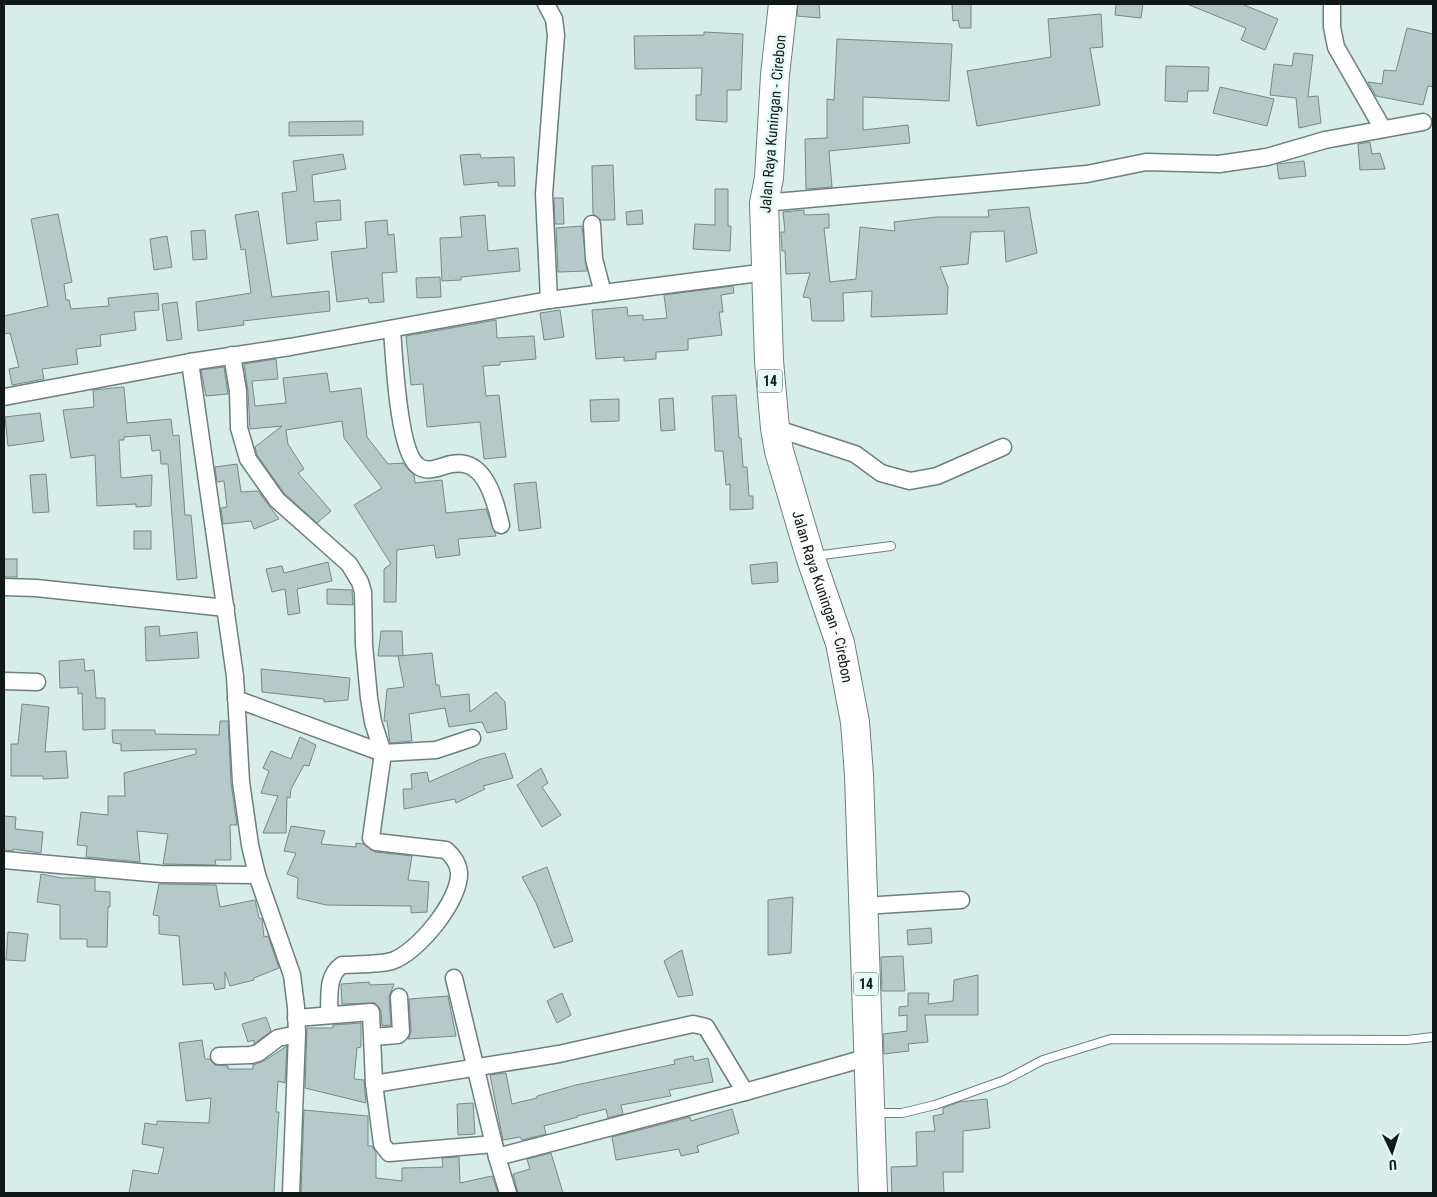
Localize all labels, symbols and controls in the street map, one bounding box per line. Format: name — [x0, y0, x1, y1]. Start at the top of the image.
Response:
street label: Jalan Raya Kuningan - Cirebon — [756, 34, 790, 214]
road number: 14 — [758, 370, 782, 392]
street label: Jalan Raya Kuningan - Cirebon — [788, 509, 856, 684]
road number: 14 — [854, 972, 878, 996]
north arrow — [1367, 1127, 1417, 1177]
text: U — [1388, 1157, 1397, 1173]

